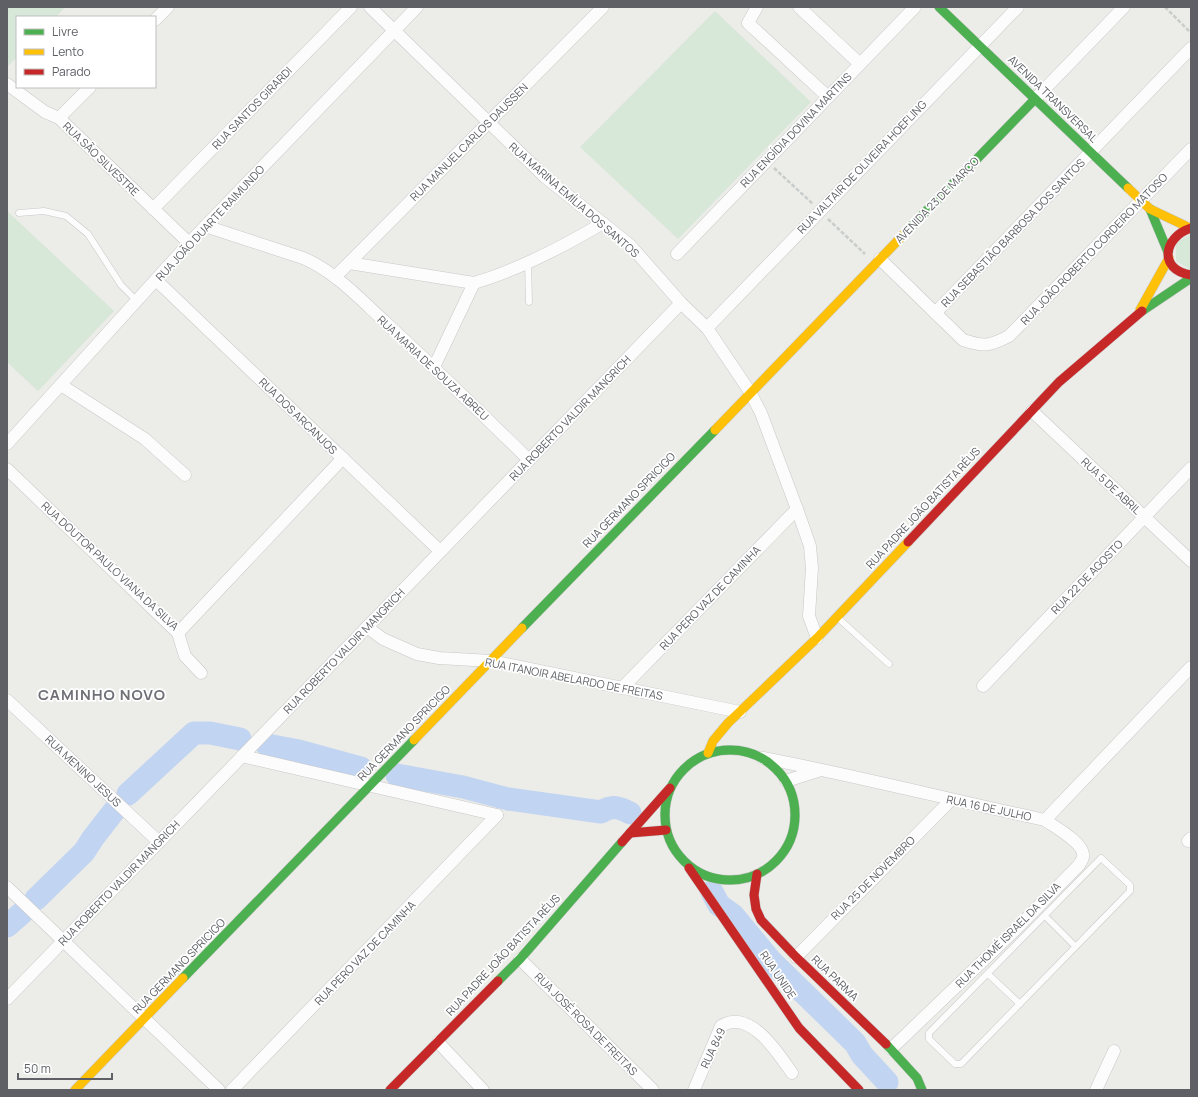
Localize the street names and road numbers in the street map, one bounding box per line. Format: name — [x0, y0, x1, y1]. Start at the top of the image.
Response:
street label: AVENIDA TRANSVERSAL — [1005, 52, 1102, 146]
street label: RUA SANTOS GIRARDI — [208, 63, 295, 152]
street label: RUA ENGÍDIA DOVINA MARTINS — [737, 69, 855, 190]
street label: RUA MANUEL CARLOS DAUSSEN — [406, 79, 531, 204]
street label: RUA VALTAIR DE OLIVEIRA HOEFLING — [794, 96, 930, 237]
street label: RUA SÃO SILVESTRE — [60, 118, 143, 199]
street label: RUA MARINA EMÍLIA DOS SANTOS — [506, 139, 643, 261]
street label: AVENIDA 23 DE MARÇO — [891, 153, 982, 246]
street label: RUA SEBASTIÃO BARBOSA DOS SANTOS — [937, 155, 1088, 310]
street label: RUA JOÃO DUARTE RAIMUNDO — [152, 161, 267, 284]
street label: RUA JOÃO ROBERTO CORDEIRO MATOSO — [1017, 169, 1171, 328]
street label: RUA MARIA DE SOUZA ABREU — [374, 312, 492, 423]
street label: RUA ROBERTO VALDIR MANGRICH — [506, 352, 634, 484]
street label: RUA DOS ARCANJOS — [256, 374, 341, 457]
street label: RUA PADRE JOÃO BATISTA RÉUS — [862, 444, 983, 572]
street label: RUA GERMANO SPRICIGO — [579, 449, 678, 551]
street label: RUA 5 DE ABRIL — [1078, 454, 1145, 518]
street label: RUA DOUTOR PAULO VIANA DA SILVA — [38, 498, 182, 633]
street label: RUA 22 DE AGOSTO — [1047, 536, 1126, 617]
street label: RUA PERO VAZ DE CAMINHA — [656, 542, 764, 653]
street label: RUA ROBERTO VALDIR MANGRICH — [280, 585, 408, 717]
street label: RUA ITANOIR ABELARDO DE FREITAS — [484, 654, 664, 703]
street label: RUA GERMANO SPRICIGO — [354, 682, 453, 784]
street label: RUA MENINO JESUS — [42, 731, 125, 810]
street label: RUA 16 DE JULHO — [945, 791, 1033, 824]
street label: RUA ROBERTO VALDIR MANGRICH — [55, 817, 183, 949]
street label: RUA 25 DE NOVEMBRO — [827, 832, 918, 923]
street label: RUA THOMÉ ISRAEL DA SILVA — [952, 879, 1064, 991]
street label: RUA PADRE JOÃO BATISTA RÉUS — [442, 891, 563, 1019]
street label: RUA PERO VAZ DE CAMINHA — [311, 897, 419, 1008]
street label: RUA GERMANO SPRICIGO — [129, 915, 228, 1017]
street label: RUA UNIDE — [757, 948, 800, 1002]
street label: RUA PARMA — [809, 952, 862, 1004]
street label: RUA JOSÉ ROSA DE FREITAS — [532, 969, 641, 1078]
street label: RUA 849 — [697, 1025, 729, 1070]

